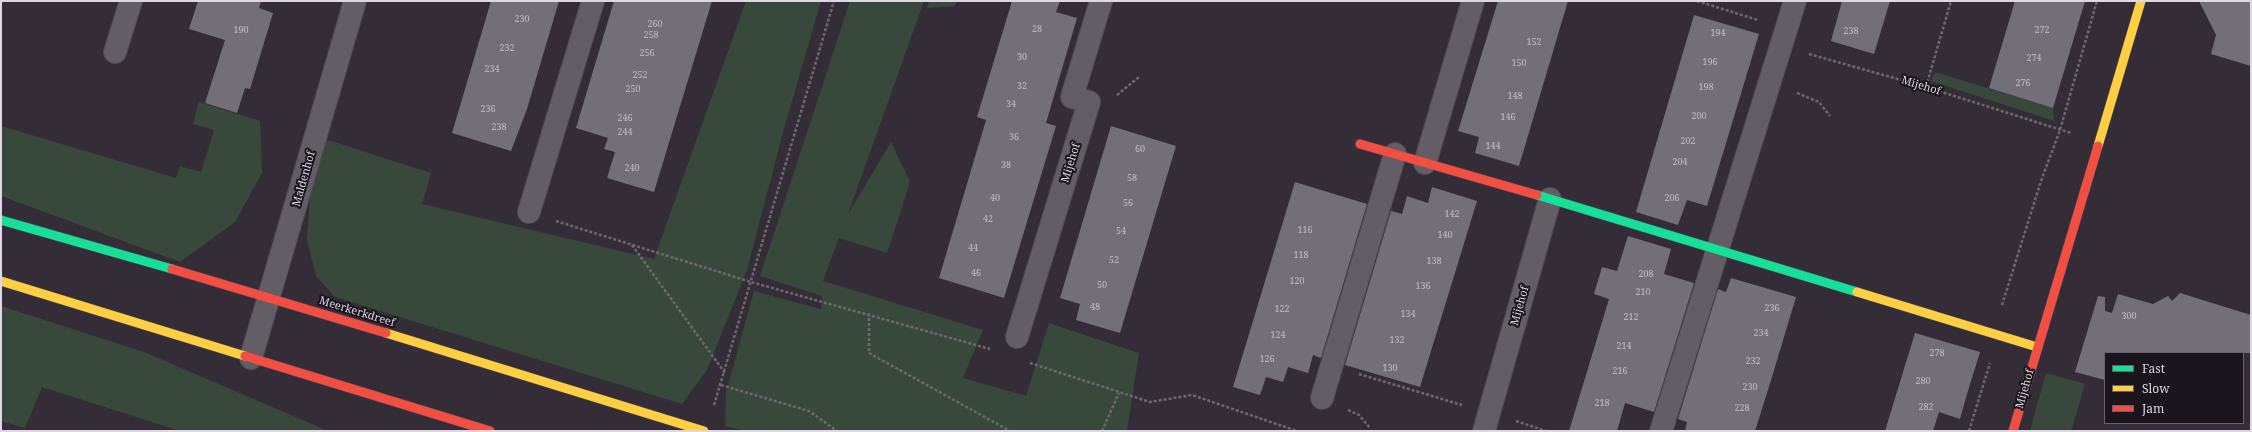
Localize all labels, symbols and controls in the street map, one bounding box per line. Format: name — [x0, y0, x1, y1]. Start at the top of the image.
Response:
house number: 230 — [514, 14, 530, 24]
house number: 260 — [647, 19, 663, 29]
house number: 28 — [1032, 24, 1042, 34]
house number: 190 — [233, 25, 249, 35]
house number: 272 — [2034, 25, 2050, 35]
house number: 238 — [1843, 26, 1859, 36]
house number: 194 — [1710, 28, 1726, 38]
house number: 258 — [643, 30, 659, 40]
house number: 152 — [1526, 37, 1542, 47]
house number: 232 — [499, 43, 515, 53]
house number: 256 — [639, 48, 655, 58]
house number: 30 — [1017, 52, 1027, 62]
house number: 274 — [2026, 53, 2042, 63]
house number: 196 — [1702, 57, 1718, 67]
house number: 150 — [1511, 58, 1527, 68]
house number: 234 — [484, 64, 500, 74]
house number: 252 — [632, 70, 648, 80]
street label: Mijehof — [1900, 74, 1942, 98]
house number: 276 — [2015, 78, 2031, 88]
house number: 32 — [1017, 81, 1027, 91]
house number: 198 — [1698, 82, 1714, 92]
house number: 250 — [625, 84, 641, 94]
house number: 148 — [1507, 91, 1523, 101]
house number: 34 — [1006, 99, 1016, 109]
house number: 236 — [480, 104, 496, 114]
house number: 200 — [1691, 111, 1707, 121]
house number: 146 — [1500, 112, 1516, 122]
house number: 246 — [617, 113, 633, 123]
house number: 238 — [491, 122, 507, 132]
house number: 244 — [617, 127, 633, 137]
house number: 36 — [1009, 132, 1019, 142]
house number: 202 — [1680, 136, 1696, 146]
house number: 144 — [1485, 141, 1501, 151]
street label: Mijehof — [1059, 142, 1083, 184]
house number: 60 — [1135, 144, 1145, 154]
street label: Maldenhof — [290, 150, 318, 208]
house number: 204 — [1672, 157, 1688, 167]
house number: 38 — [1001, 160, 1011, 170]
house number: 240 — [624, 163, 640, 173]
house number: 58 — [1127, 173, 1137, 183]
house number: 40 — [990, 193, 1000, 203]
house number: 206 — [1664, 193, 1680, 203]
house number: 56 — [1123, 198, 1133, 208]
house number: 142 — [1444, 209, 1460, 219]
house number: 42 — [983, 214, 993, 224]
house number: 116 — [1297, 225, 1313, 235]
house number: 54 — [1116, 226, 1126, 236]
house number: 140 — [1437, 230, 1453, 240]
house number: 44 — [968, 243, 978, 253]
house number: 118 — [1293, 250, 1309, 260]
house number: 52 — [1109, 255, 1119, 265]
house number: 138 — [1426, 256, 1442, 266]
house number: 46 — [971, 268, 981, 278]
house number: 208 — [1638, 269, 1654, 279]
house number: 120 — [1289, 276, 1305, 286]
house number: 50 — [1097, 280, 1107, 290]
house number: 136 — [1415, 281, 1431, 291]
street label: Mijehof — [1508, 285, 1532, 327]
house number: 210 — [1635, 287, 1651, 297]
street label: Meerkerkdreef — [318, 294, 396, 330]
house number: 48 — [1090, 302, 1100, 312]
house number: 236 — [1764, 303, 1780, 313]
house number: 122 — [1274, 304, 1290, 314]
house number: 134 — [1400, 309, 1416, 319]
house number: 300 — [2121, 311, 2137, 321]
house number: 212 — [1623, 312, 1639, 322]
house number: 234 — [1753, 328, 1769, 338]
house number: 124 — [1270, 330, 1286, 340]
house number: 132 — [1389, 335, 1405, 345]
house number: 214 — [1616, 341, 1632, 351]
house number: 278 — [1929, 348, 1945, 358]
legend — [2104, 352, 2244, 424]
house number: 126 — [1259, 354, 1275, 364]
house number: 232 — [1745, 356, 1761, 366]
text: Fast — [2142, 360, 2165, 377]
house number: 130 — [1382, 363, 1398, 373]
house number: 216 — [1612, 366, 1628, 376]
street label: Mijehof — [2013, 368, 2037, 410]
house number: 280 — [1915, 376, 1931, 386]
text: Slow — [2142, 380, 2170, 397]
house number: 230 — [1742, 382, 1758, 392]
house number: 218 — [1594, 398, 1610, 408]
text: Jam — [2142, 400, 2164, 417]
house number: 282 — [1918, 402, 1934, 412]
house number: 228 — [1734, 403, 1750, 413]

